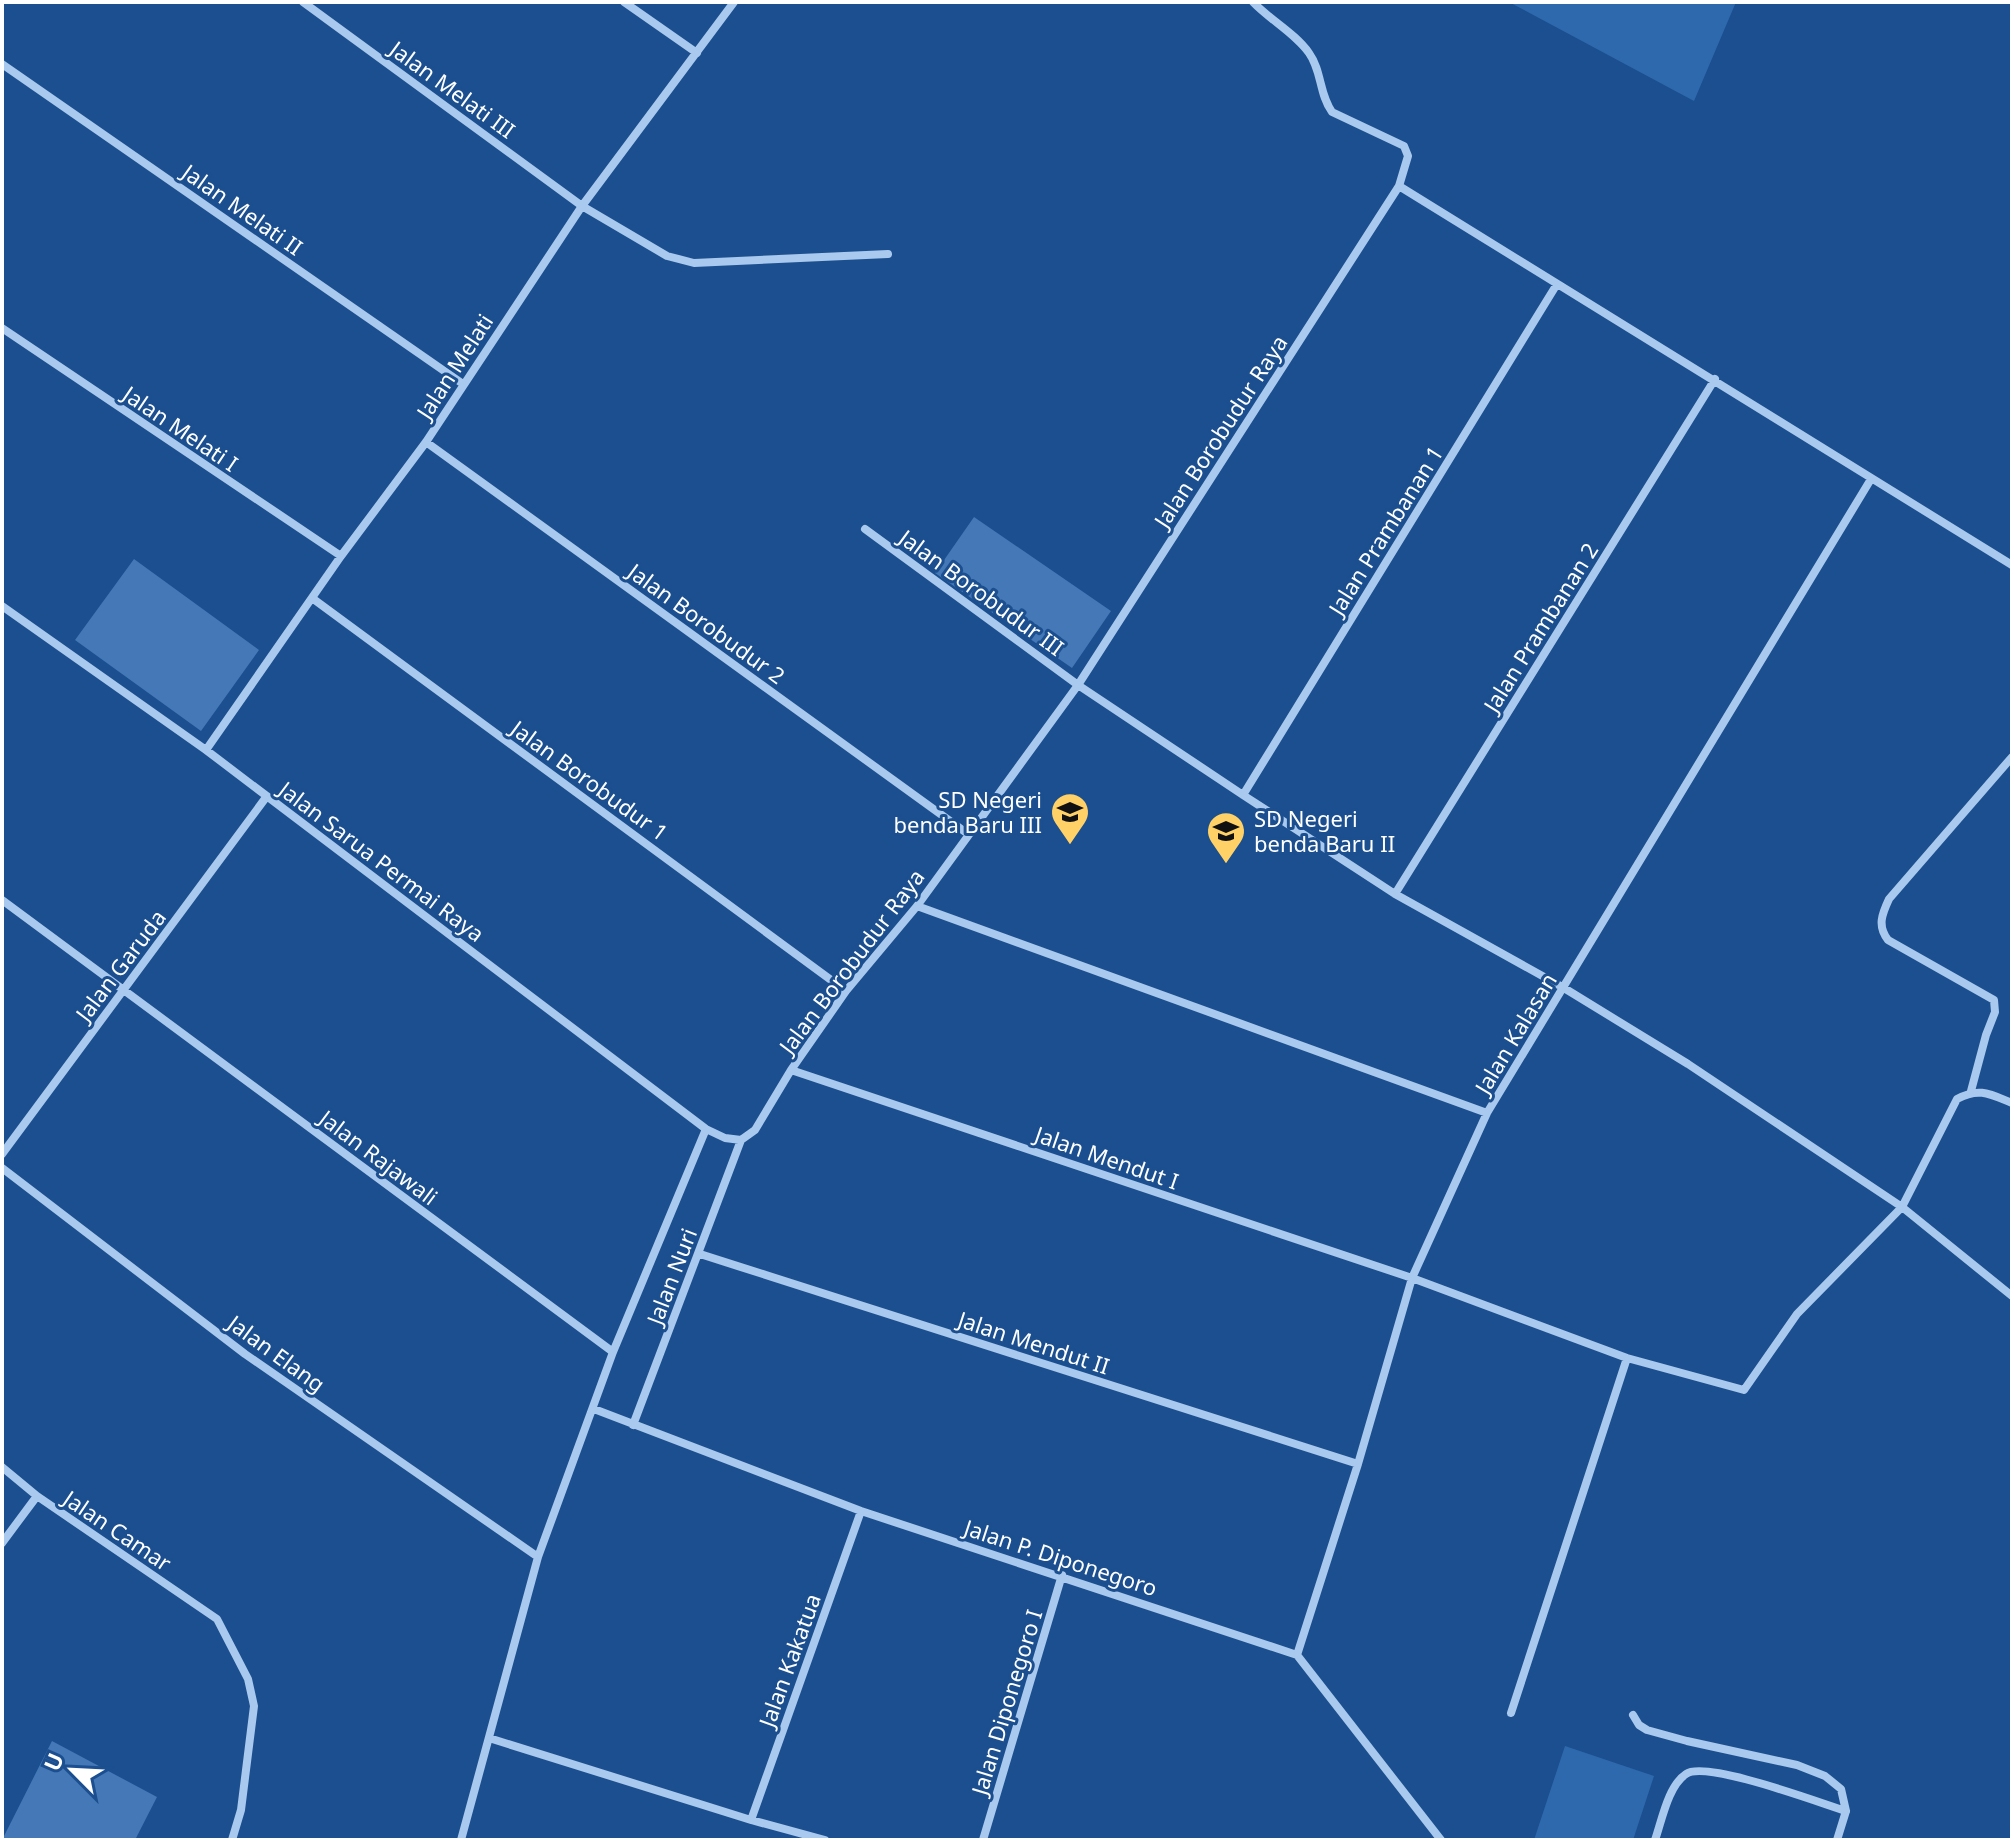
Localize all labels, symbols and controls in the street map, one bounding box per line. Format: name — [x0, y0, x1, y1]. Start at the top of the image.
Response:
street label: Jalan Melati III — [383, 32, 522, 145]
street label: Jalan Melati II — [175, 155, 309, 262]
street label: Jalan Melati — [408, 308, 499, 426]
street label: Jalan Borobudur Raya — [1145, 329, 1294, 535]
street label: Jalan Melati I — [116, 377, 244, 478]
street label: Jalan Prambanan 1 — [1320, 440, 1449, 622]
street label: Jalan Borobudur III — [892, 521, 1070, 662]
street label: Jalan Prambanan 2 — [1475, 537, 1604, 719]
street label: Jalan Borobudur 2 — [621, 555, 791, 690]
street label: Jalan Borobudur 1 — [504, 712, 674, 847]
street label: Jalan Sarua Permai Raya — [272, 773, 491, 948]
place label: SD Negeri benda Baru III — [893, 784, 1042, 839]
school or university icon: SD Negeri benda Baru III — [1049, 791, 1091, 846]
place label: SD Negeri benda Baru II — [1254, 803, 1395, 858]
school or university icon: SD Negeri benda Baru II — [1205, 810, 1247, 865]
street label: Jalan Borobudur Raya — [770, 863, 930, 1061]
street label: Jalan Garuda — [67, 903, 172, 1029]
street label: Jalan Kalasan — [1466, 967, 1563, 1101]
street label: Jalan Rajawali — [312, 1101, 444, 1211]
street label: Jalan Mendut I — [1029, 1118, 1183, 1196]
street label: Jalan Nuri — [638, 1224, 703, 1330]
street label: Jalan Mendut II — [953, 1303, 1113, 1381]
street label: Jalan Elang — [221, 1306, 332, 1398]
street label: Jalan Camar — [57, 1482, 178, 1577]
street label: Jalan P. Diponegoro — [959, 1511, 1161, 1602]
street label: Jalan Kakatua — [750, 1589, 827, 1733]
street label: Jalan Diponegoro I — [963, 1606, 1048, 1800]
north arrow — [32, 1730, 112, 1810]
text: U — [36, 1748, 70, 1775]

